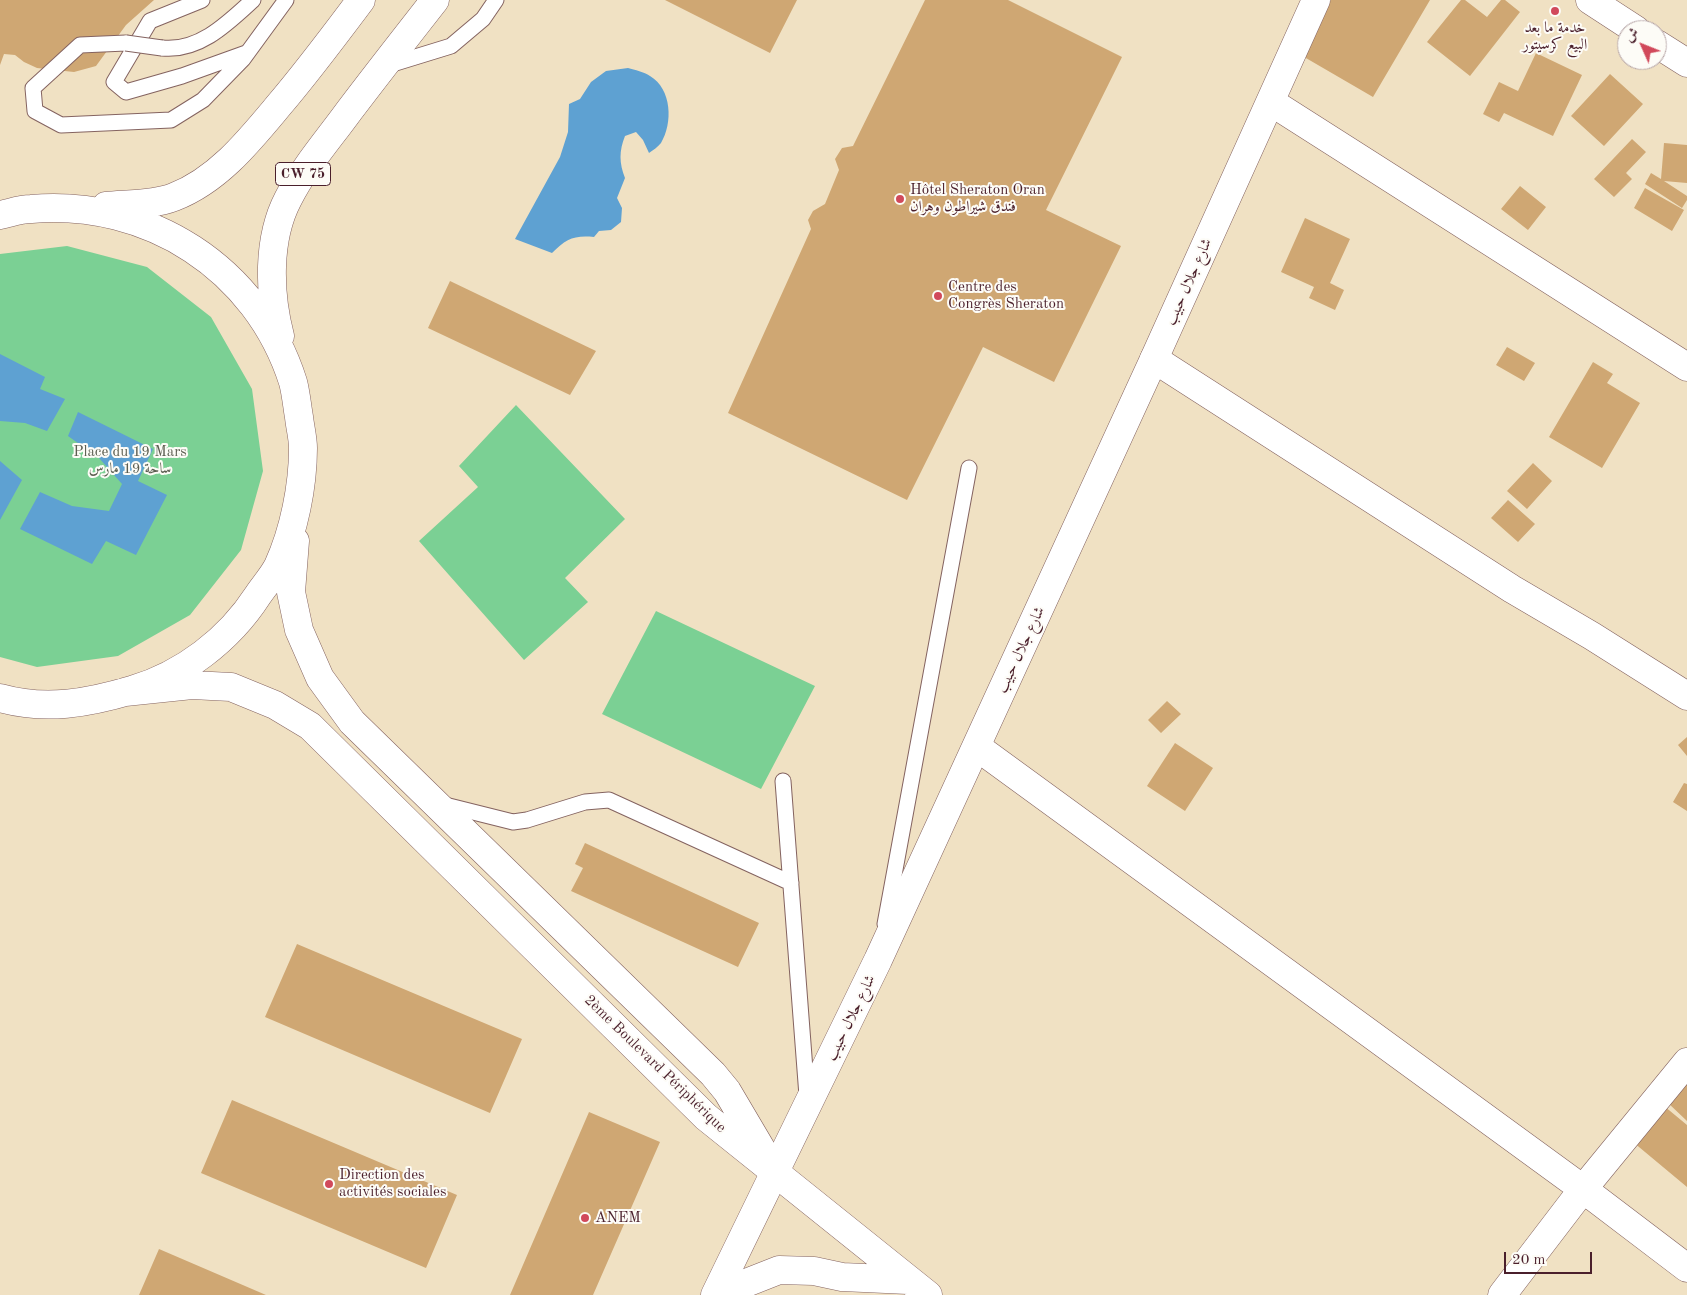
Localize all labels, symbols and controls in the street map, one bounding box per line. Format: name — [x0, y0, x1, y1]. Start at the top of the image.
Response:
marker: خدمة ما بعد البيع كرسيتور — [1549, 5, 1561, 17]
place label: خدمة ما بعد البيع كرسيتور — [1523, 19, 1587, 54]
north arrow — [1617, 20, 1667, 70]
text: ش — [1622, 25, 1642, 45]
road number: CW 75 — [276, 162, 330, 185]
place label: Hôtel Sheraton Oran فندق شيراطون وهران — [910, 181, 1045, 216]
marker: Hôtel Sheraton Oran فندق شيراطون وهران — [894, 193, 906, 205]
street label: شارع جلال حبيب — [1162, 236, 1216, 328]
place label: Centre des Congrès Sheraton — [948, 278, 1064, 313]
marker: Centre des Congrès Sheraton — [932, 290, 944, 302]
park label: Place du 19 Mars ساحة 19 مارس — [73, 443, 187, 478]
street label: شارع جلال حبيب — [993, 604, 1049, 696]
street label: شارع جلال حبيب — [822, 972, 880, 1064]
street label: 2ème Boulevard Périphérique — [580, 991, 730, 1137]
place label: Direction des activités sociales — [339, 1166, 447, 1201]
marker: Direction des activités sociales — [323, 1178, 335, 1190]
place label: ANEM — [595, 1209, 641, 1227]
marker: ANEM — [579, 1212, 591, 1224]
scale bar — [1507, 1242, 1594, 1274]
text: 20 m — [1512, 1253, 1546, 1268]

